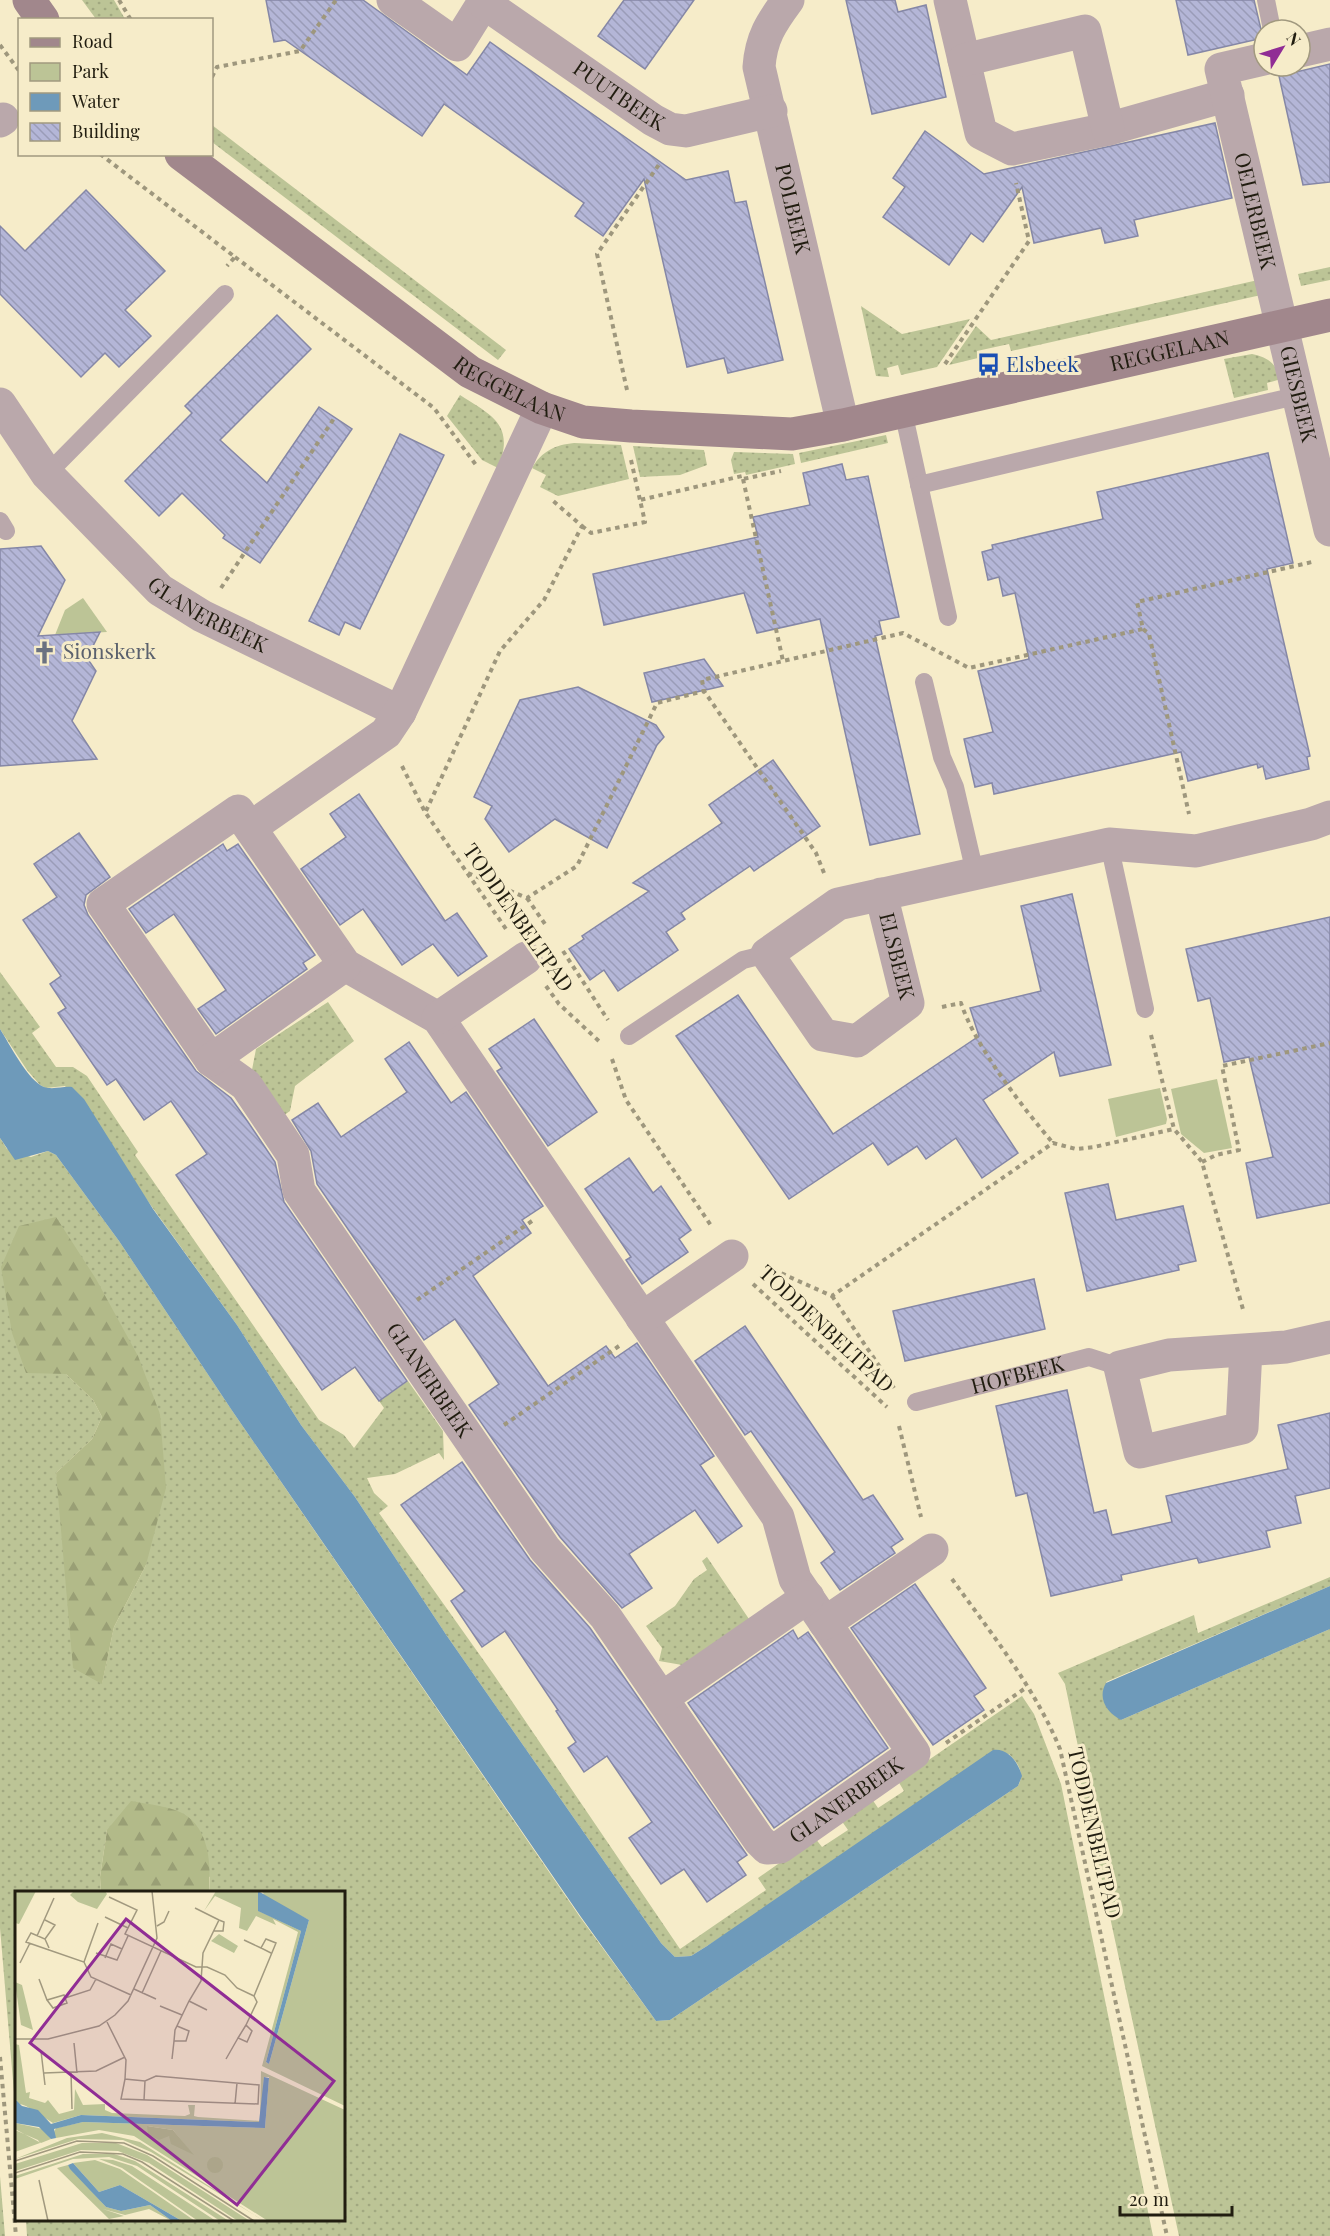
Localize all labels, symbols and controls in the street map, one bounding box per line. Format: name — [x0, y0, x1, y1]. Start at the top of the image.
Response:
legend — [18, 18, 213, 156]
north arrow — [1252, 18, 1312, 78]
text: N — [1282, 27, 1306, 50]
text: Road — [72, 29, 113, 53]
street label: PUUTBEEK — [568, 53, 671, 136]
text: Park — [72, 59, 109, 83]
text: Water — [71, 89, 120, 113]
text: Building — [72, 119, 140, 143]
street label: OELERBEEK — [1229, 149, 1284, 272]
street label: POLBEEK — [770, 160, 818, 257]
street label: REGGELAAN — [1107, 322, 1232, 376]
street label: GIESBEEK — [1275, 342, 1325, 445]
street label: REGGELAAN — [448, 348, 570, 427]
place label: Elsbeek — [1006, 349, 1079, 377]
bus stop icon: Elsbeek — [975, 352, 1001, 378]
street label: GLANERBEEK — [142, 570, 273, 658]
place label: Sionskerk — [63, 636, 156, 664]
church icon: Sionskerk — [32, 639, 58, 665]
street label: TODDENBELTPAD — [458, 837, 581, 997]
street label: ELSBEEK — [874, 909, 923, 1002]
street label: TODDENBELTPAD — [754, 1258, 901, 1397]
street label: GLANERBEEK — [381, 1316, 480, 1442]
street label: HOFBEEK — [967, 1348, 1067, 1399]
street label: TODDENBELTPAD — [1063, 1744, 1129, 1921]
street label: GLANERBEEK — [783, 1749, 908, 1849]
inset map — [15, 1891, 345, 2221]
scale bar — [1120, 2179, 1232, 2217]
text: 20 m — [1129, 2187, 1169, 2211]

